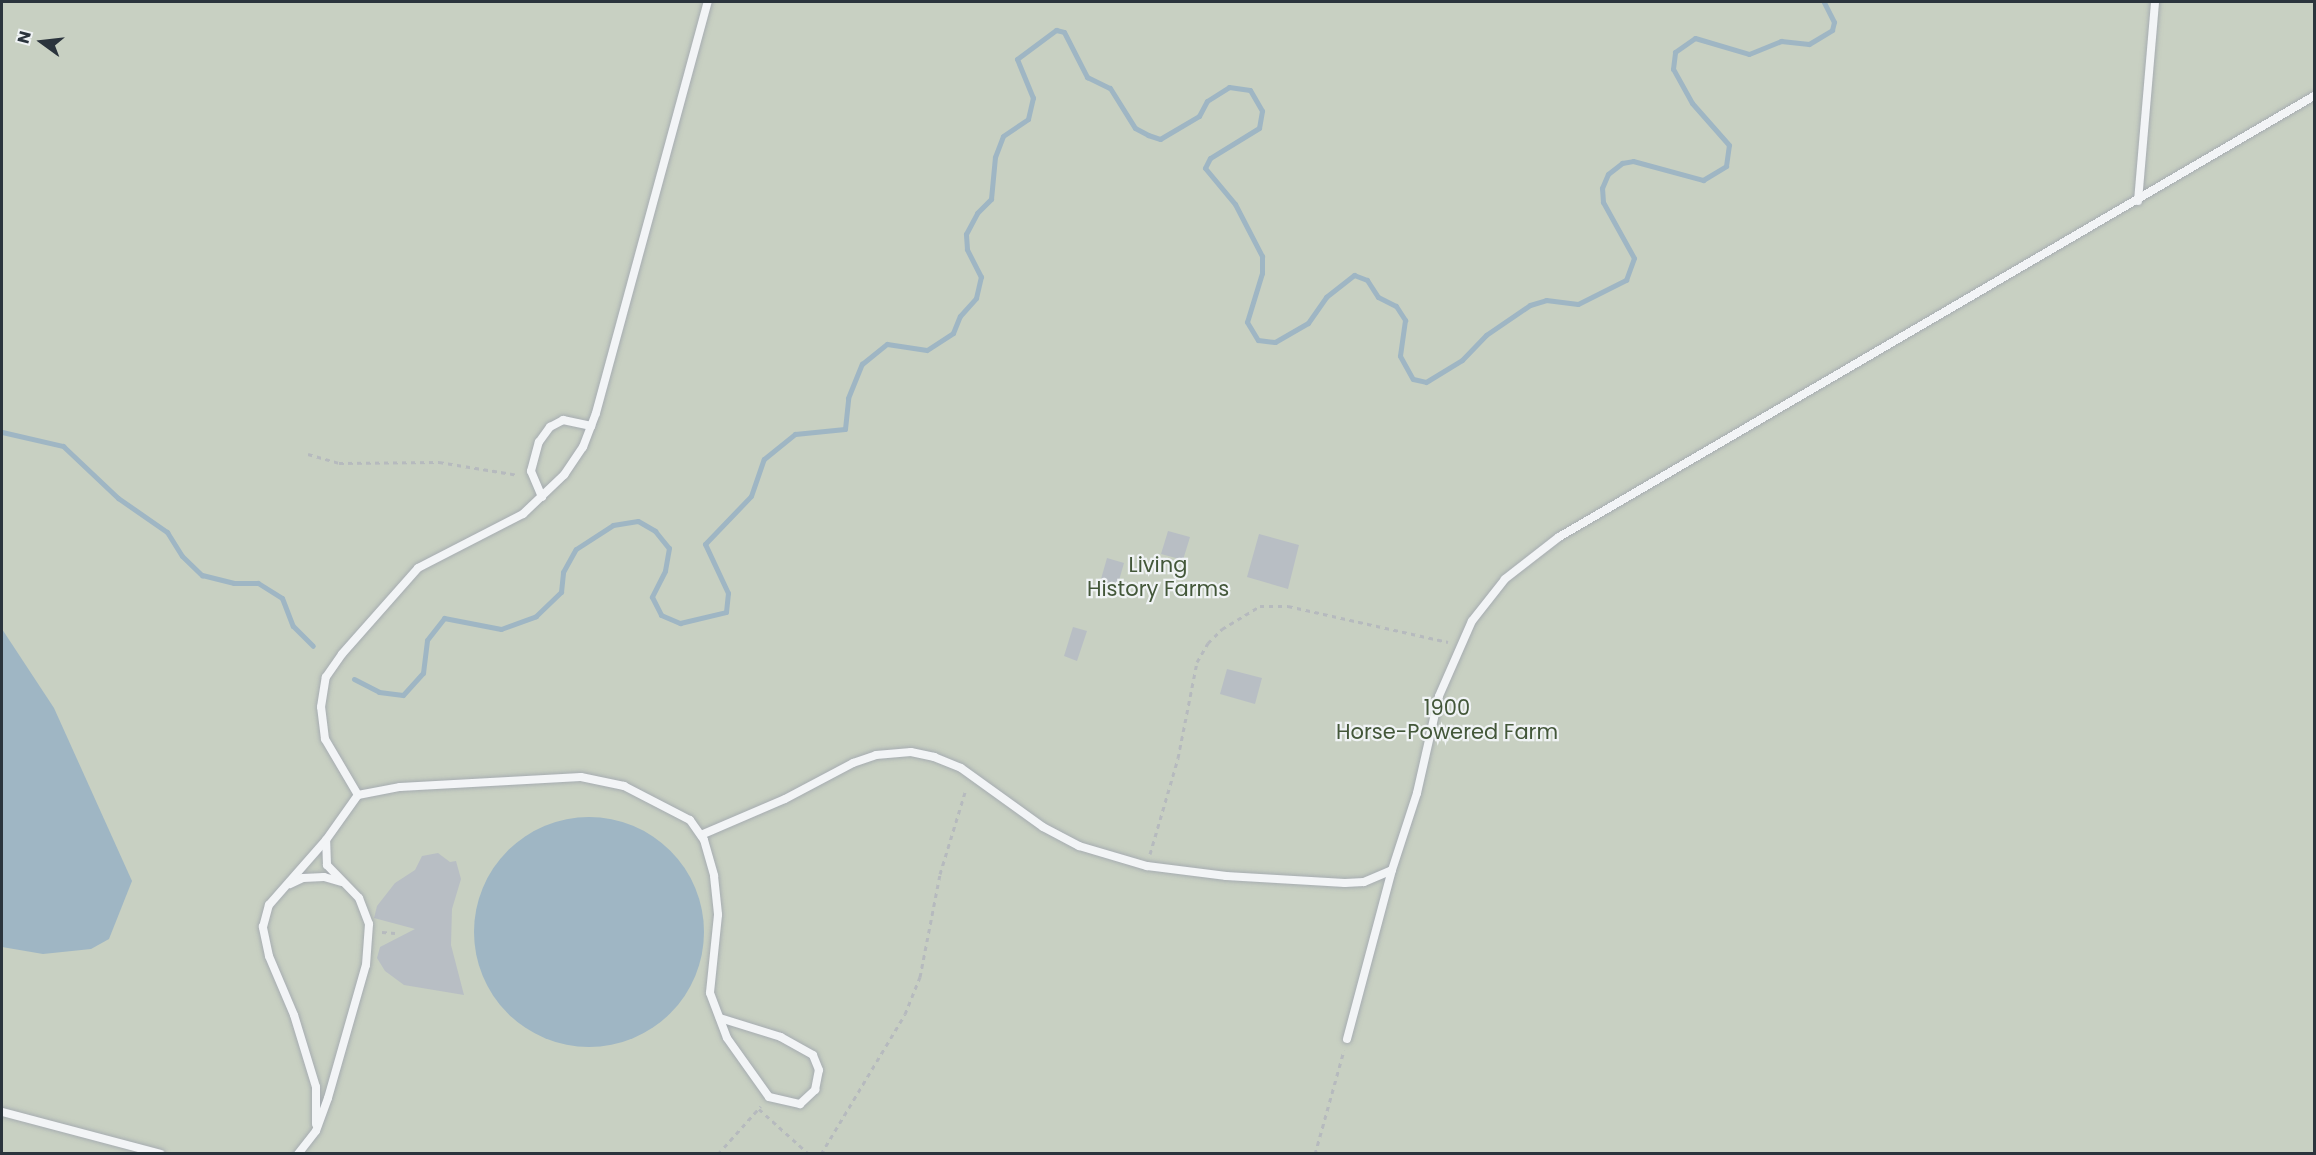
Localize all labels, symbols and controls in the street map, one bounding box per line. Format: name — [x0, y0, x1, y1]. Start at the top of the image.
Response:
north arrow — [12, 12, 72, 72]
text: N — [11, 28, 37, 46]
park label: Living History Farms — [1087, 552, 1229, 602]
park label: 1900 Horse-Powered Farm — [1336, 695, 1558, 745]

